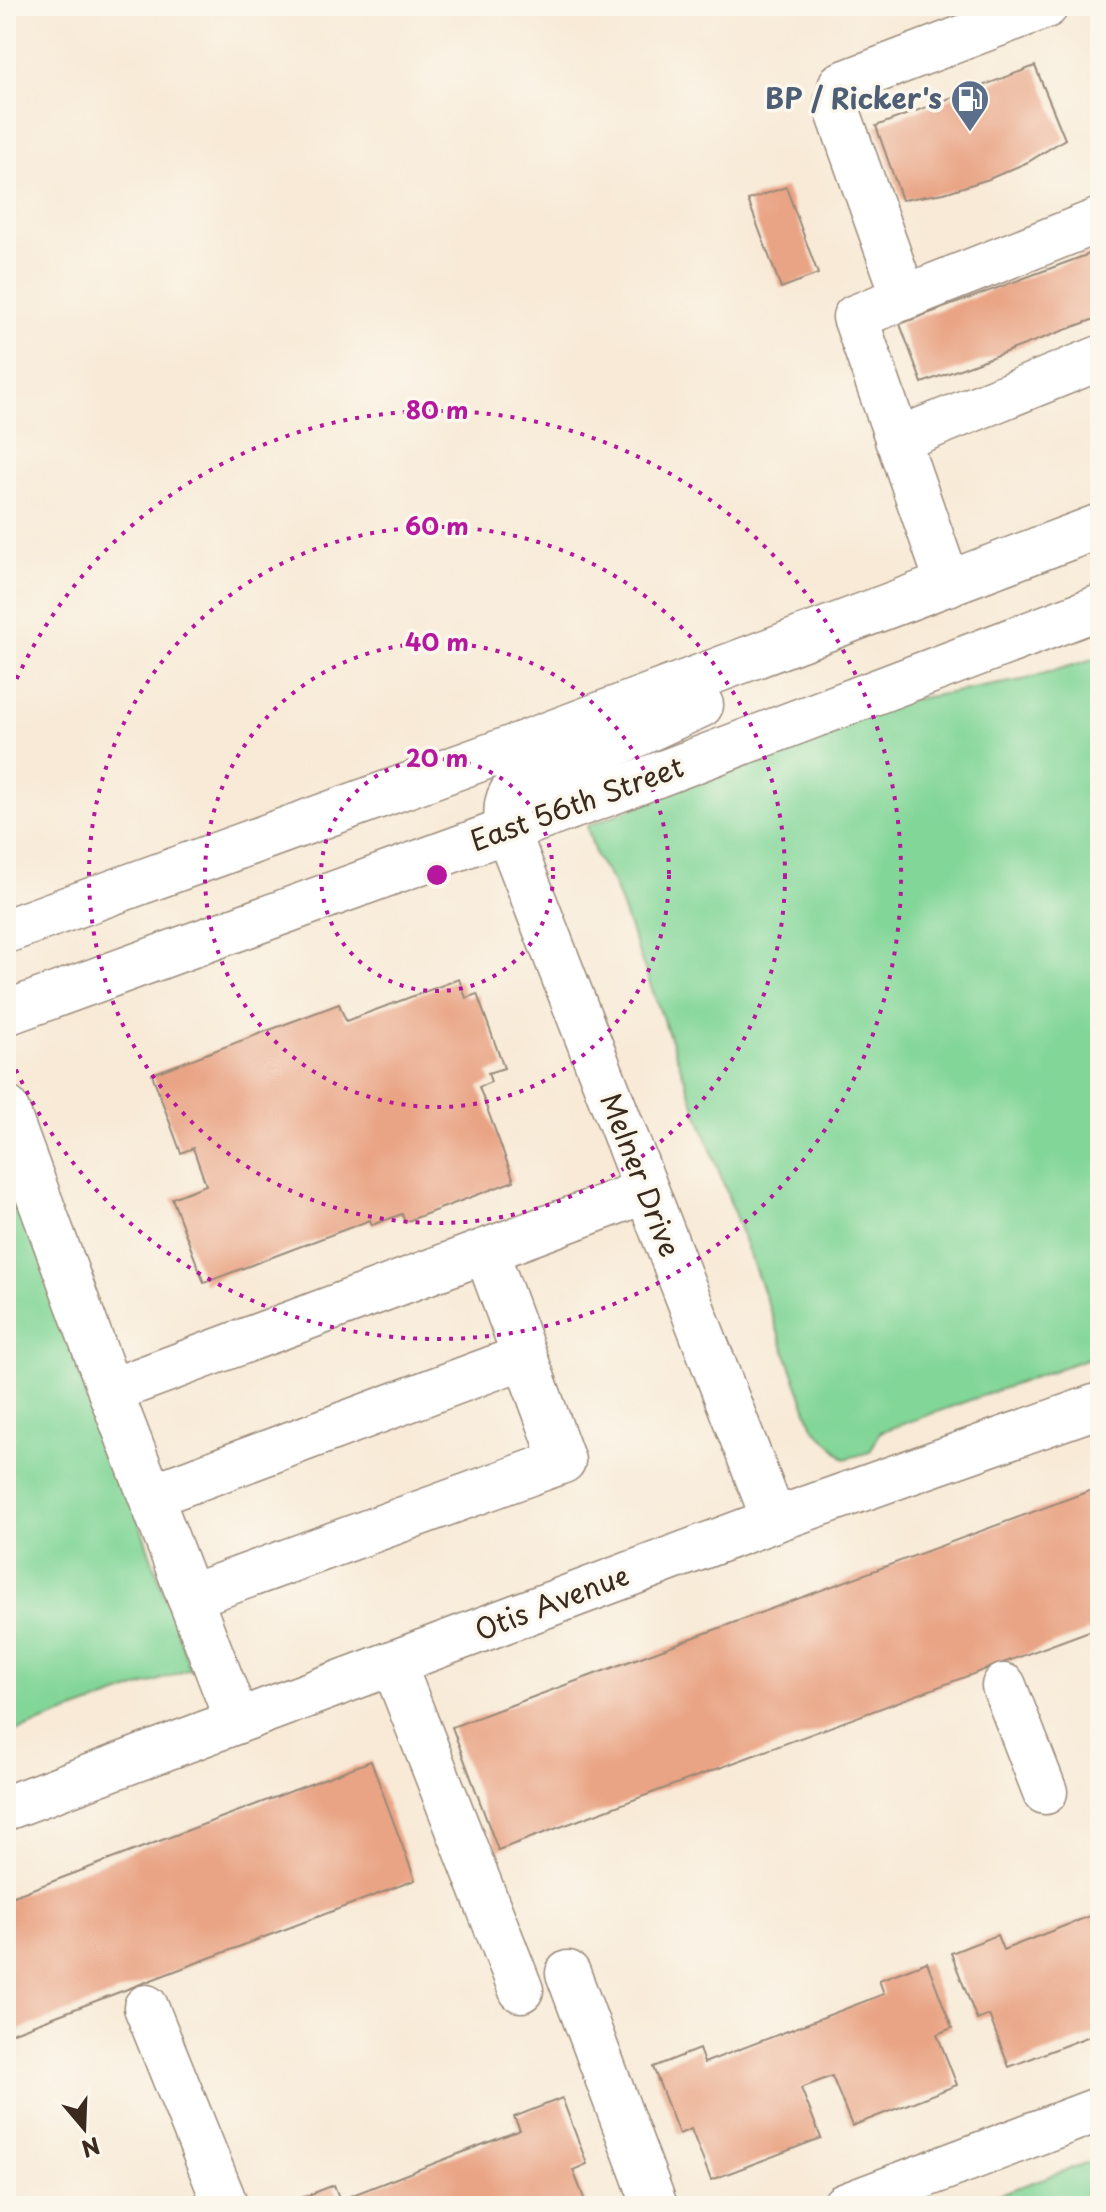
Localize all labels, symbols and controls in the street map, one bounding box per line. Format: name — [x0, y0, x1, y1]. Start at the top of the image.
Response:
place label: BP / Ricker's — [765, 76, 942, 119]
fuel station icon: BP / Ricker's — [949, 78, 991, 133]
text: 80 m — [406, 391, 468, 427]
text: 60 m — [405, 507, 469, 543]
text: 40 m — [405, 623, 469, 659]
text: 20 m — [406, 739, 468, 775]
street label: East 56th Street — [464, 744, 689, 861]
centre of rings — [423, 861, 451, 889]
street label: Melner Drive — [590, 1086, 692, 1263]
street label: Otis Avenue — [468, 1553, 635, 1651]
north arrow — [44, 2088, 124, 2168]
text: N — [77, 2130, 105, 2167]

